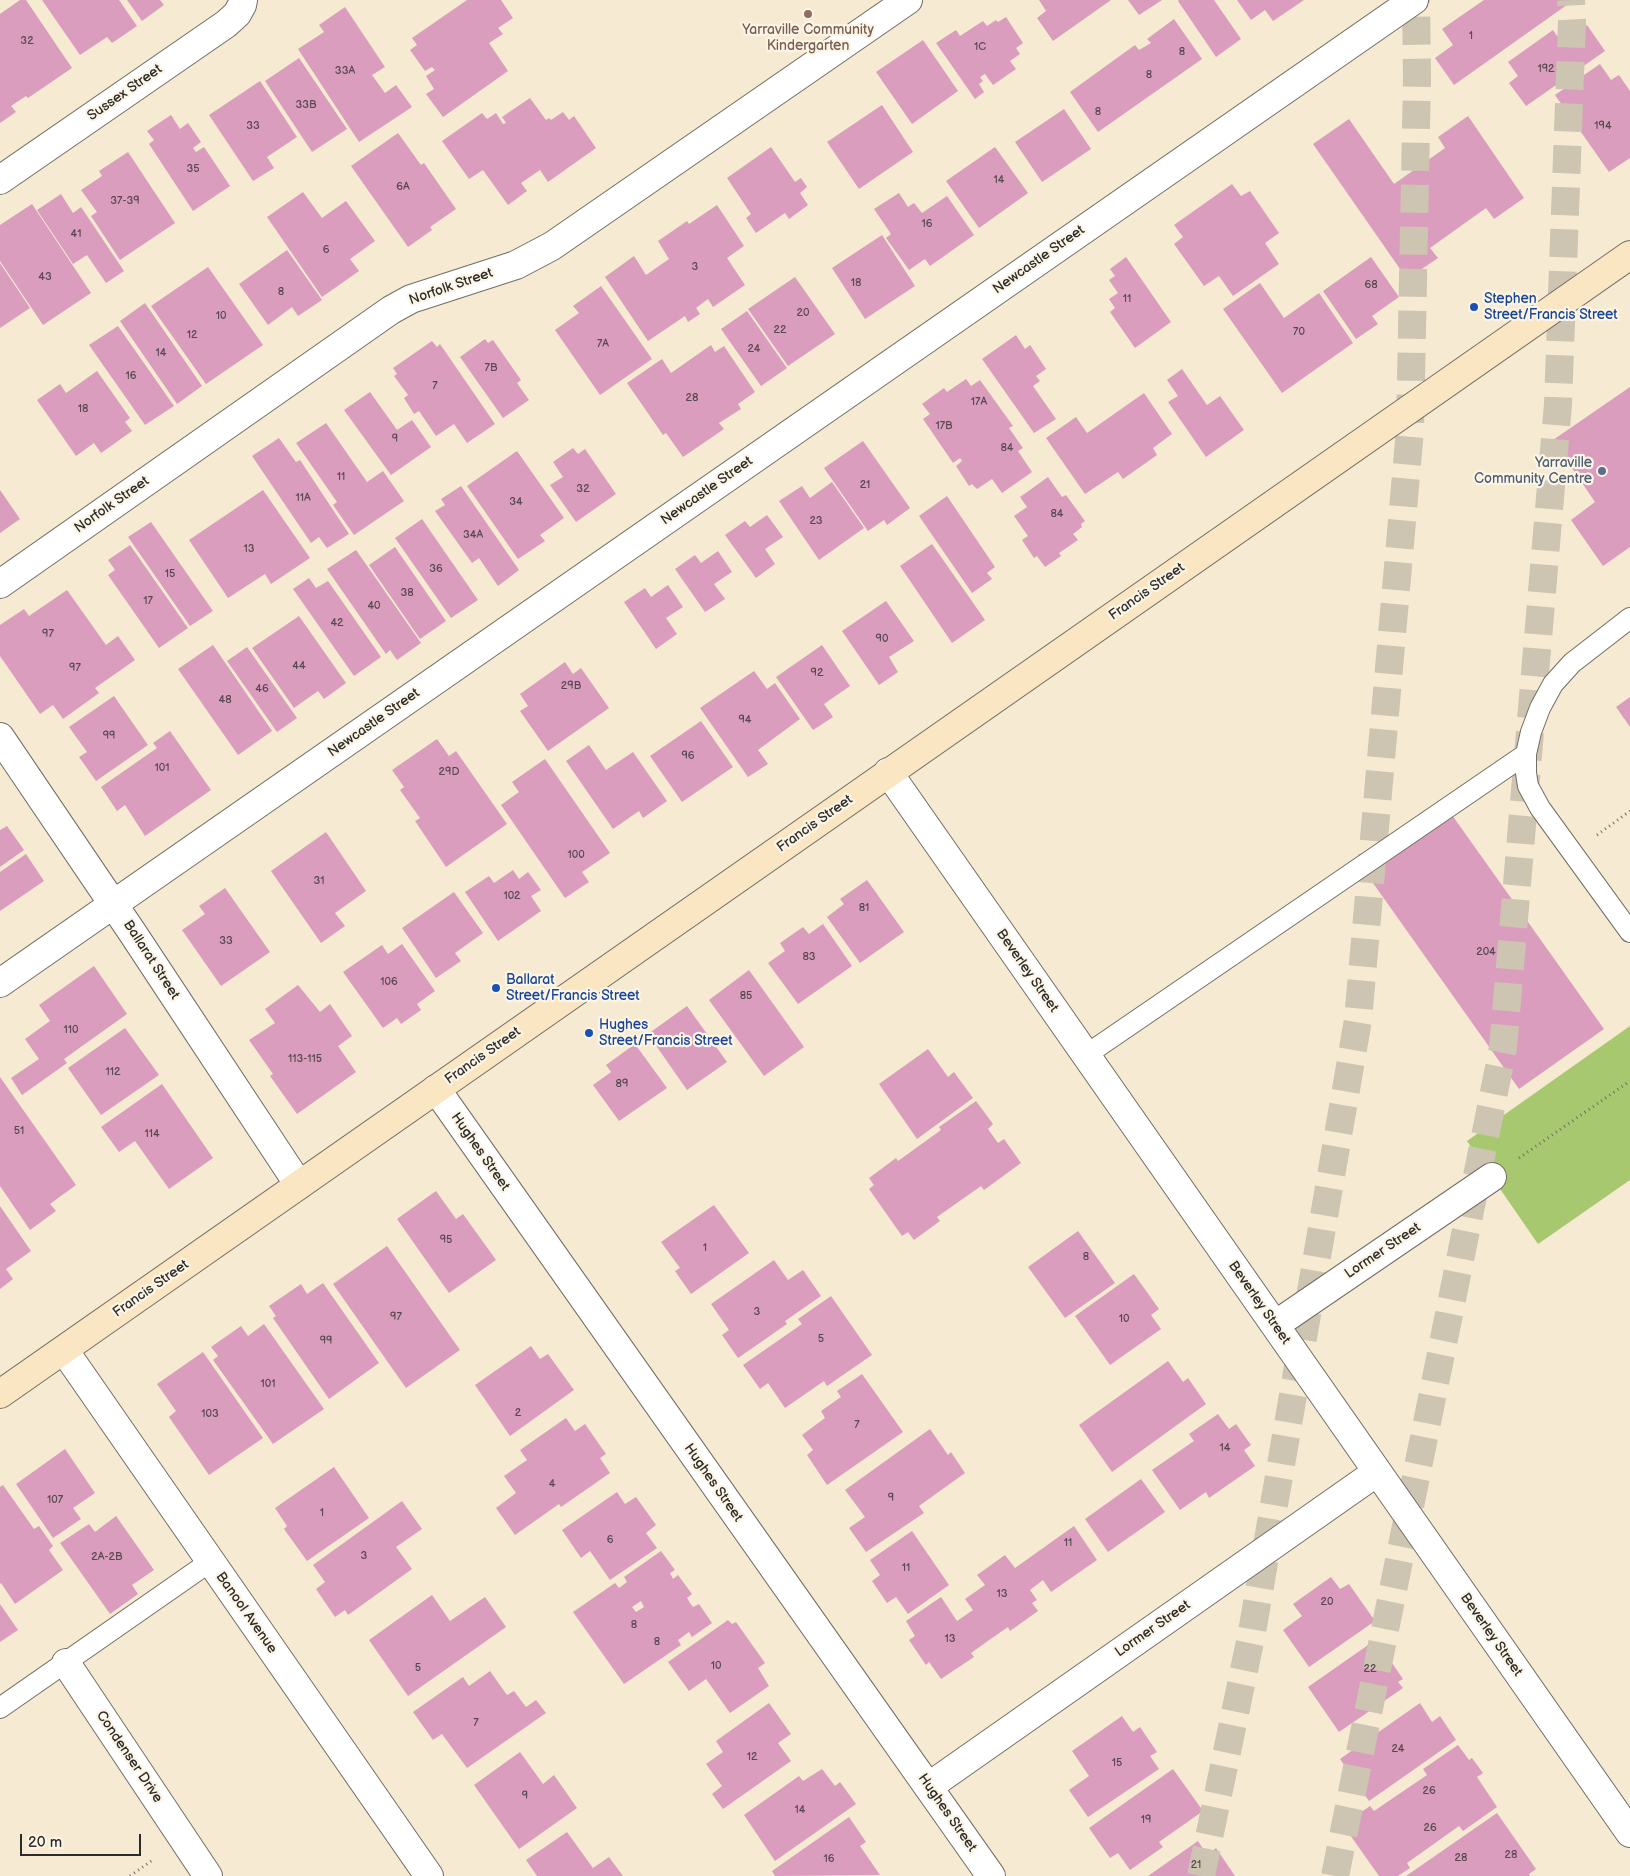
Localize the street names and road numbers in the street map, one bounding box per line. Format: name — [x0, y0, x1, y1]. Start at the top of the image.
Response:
street label: Sussex Street — [85, 61, 165, 125]
street label: Newcastle Street — [990, 222, 1088, 298]
street label: Norfolk Street — [407, 265, 495, 309]
street label: Newcastle Street — [658, 453, 756, 529]
street label: Norfolk Street — [71, 473, 153, 537]
street label: Francis Street — [1106, 560, 1188, 624]
street label: Newcastle Street — [325, 685, 423, 761]
street label: Francis Street — [774, 792, 856, 856]
street label: Ballarat Street — [119, 917, 183, 1003]
street label: Beverley Street — [992, 926, 1062, 1016]
street label: Francis Street — [442, 1024, 524, 1088]
street label: Hughes Street — [447, 1110, 513, 1194]
street label: Lormer Street — [1342, 1219, 1424, 1283]
street label: Francis Street — [110, 1257, 192, 1321]
street label: Beverley Street — [1224, 1258, 1294, 1348]
street label: Hughes Street — [680, 1441, 746, 1525]
street label: Banool Avenue — [212, 1569, 280, 1657]
street label: Beverley Street — [1456, 1590, 1526, 1680]
street label: Lormer Street — [1112, 1597, 1194, 1661]
street label: Condenser Drive — [92, 1708, 166, 1806]
street label: Hughes Street — [914, 1771, 980, 1855]

